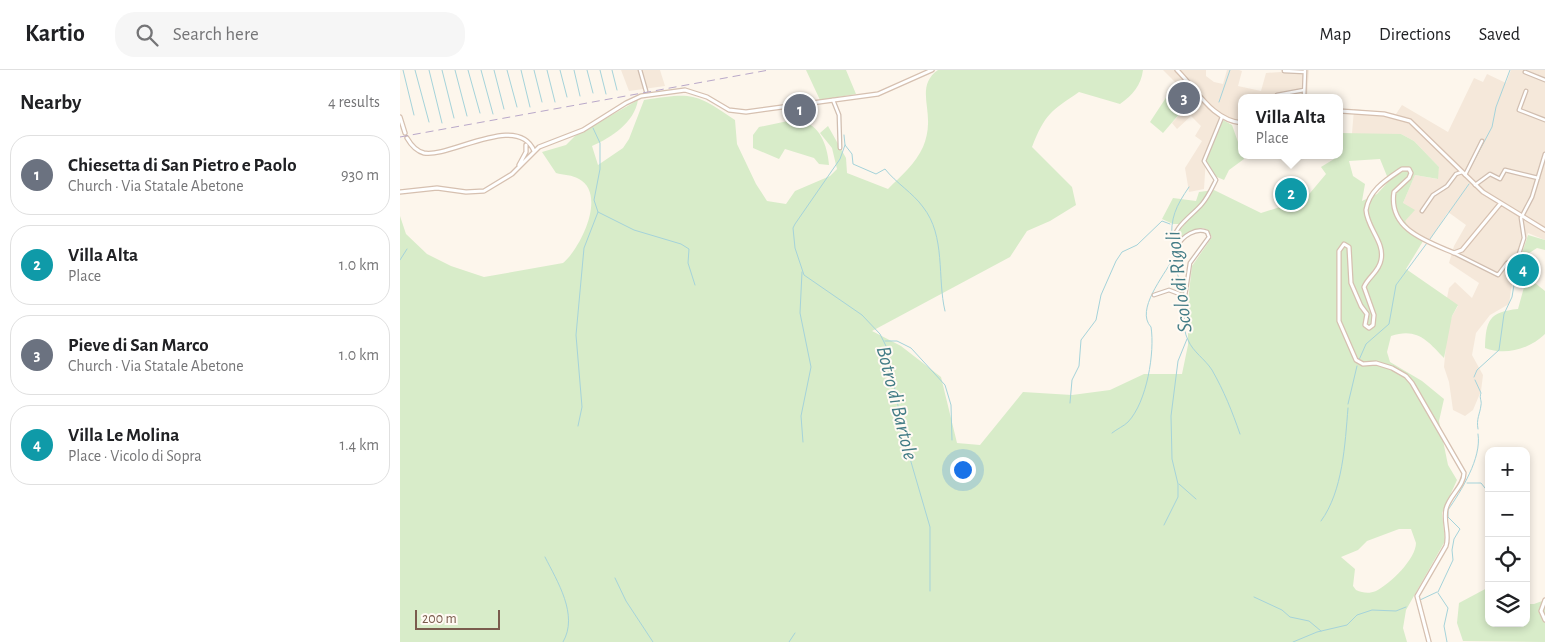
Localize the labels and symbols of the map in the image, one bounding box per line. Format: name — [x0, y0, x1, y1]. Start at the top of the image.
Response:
pin: 3 — [1168, 79, 1200, 117]
pin: 1 — [784, 91, 816, 129]
pin: 2 — [1275, 175, 1307, 213]
water label: Scolo di Rigoli — [1162, 230, 1196, 334]
pin: 4 — [1507, 251, 1539, 289]
water label: Botro di Bartole — [873, 344, 921, 462]
your location — [950, 457, 976, 483]
scale bar — [415, 607, 500, 630]

